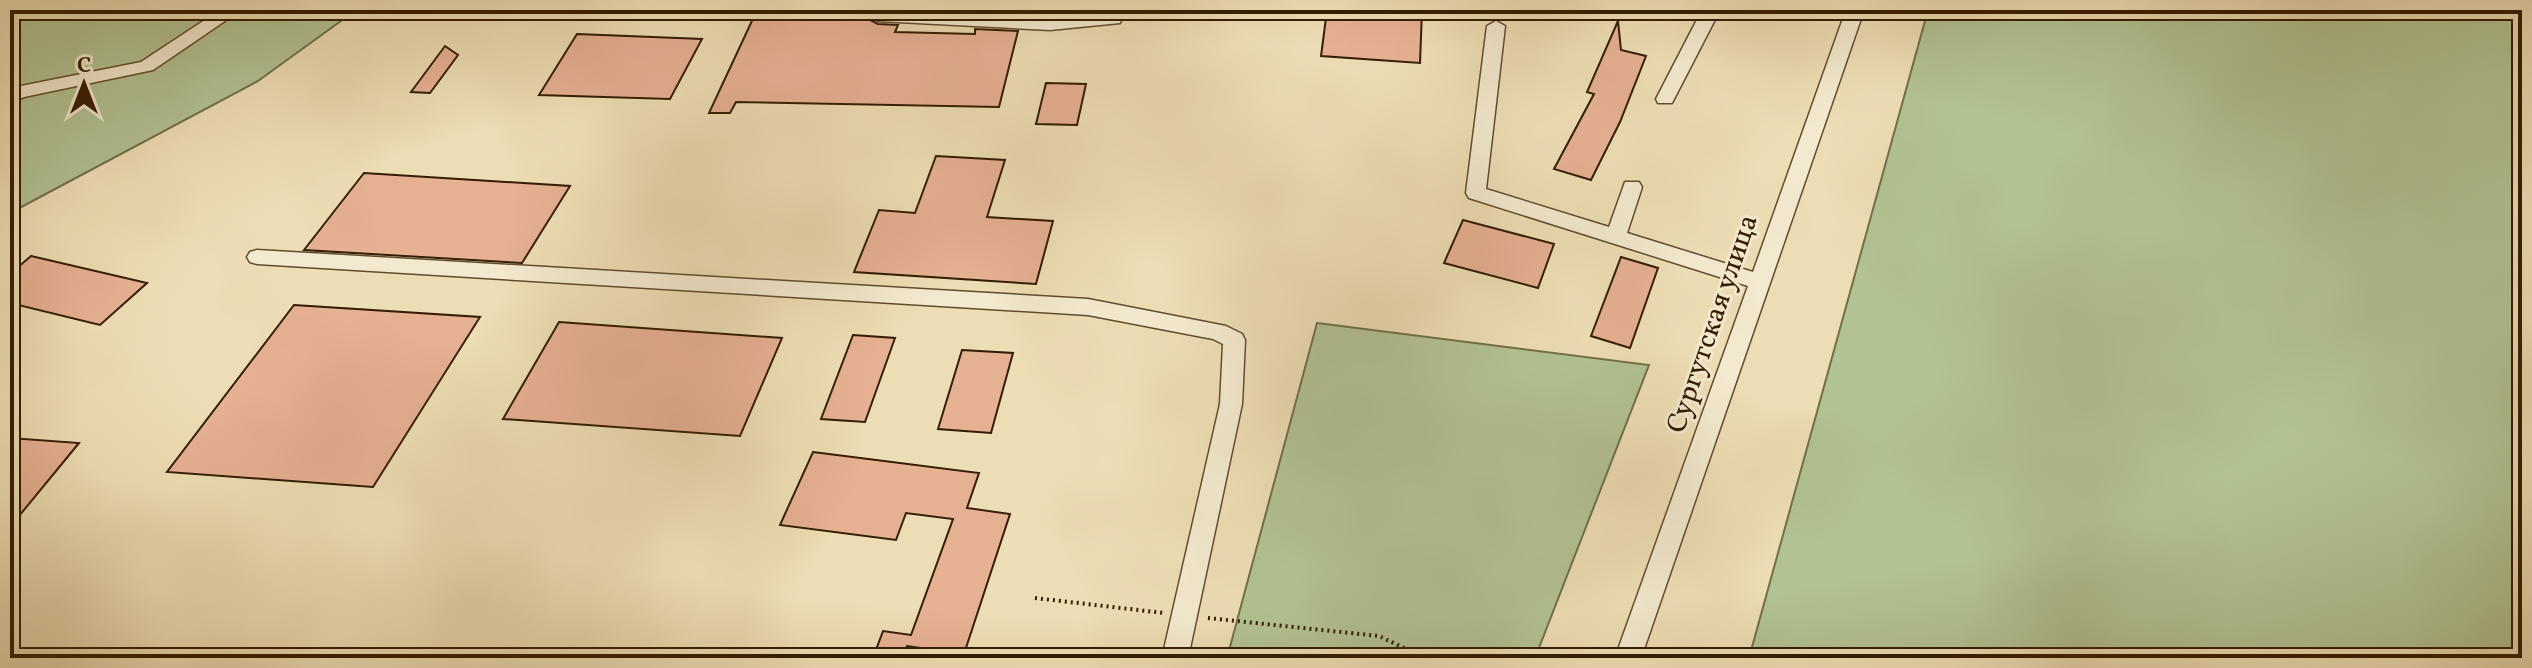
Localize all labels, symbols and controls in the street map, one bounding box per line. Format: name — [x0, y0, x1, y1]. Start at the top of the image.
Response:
north arrow — [44, 44, 124, 124]
text: С — [77, 51, 91, 82]
street label: Сургутская улица — [1657, 210, 1769, 438]

